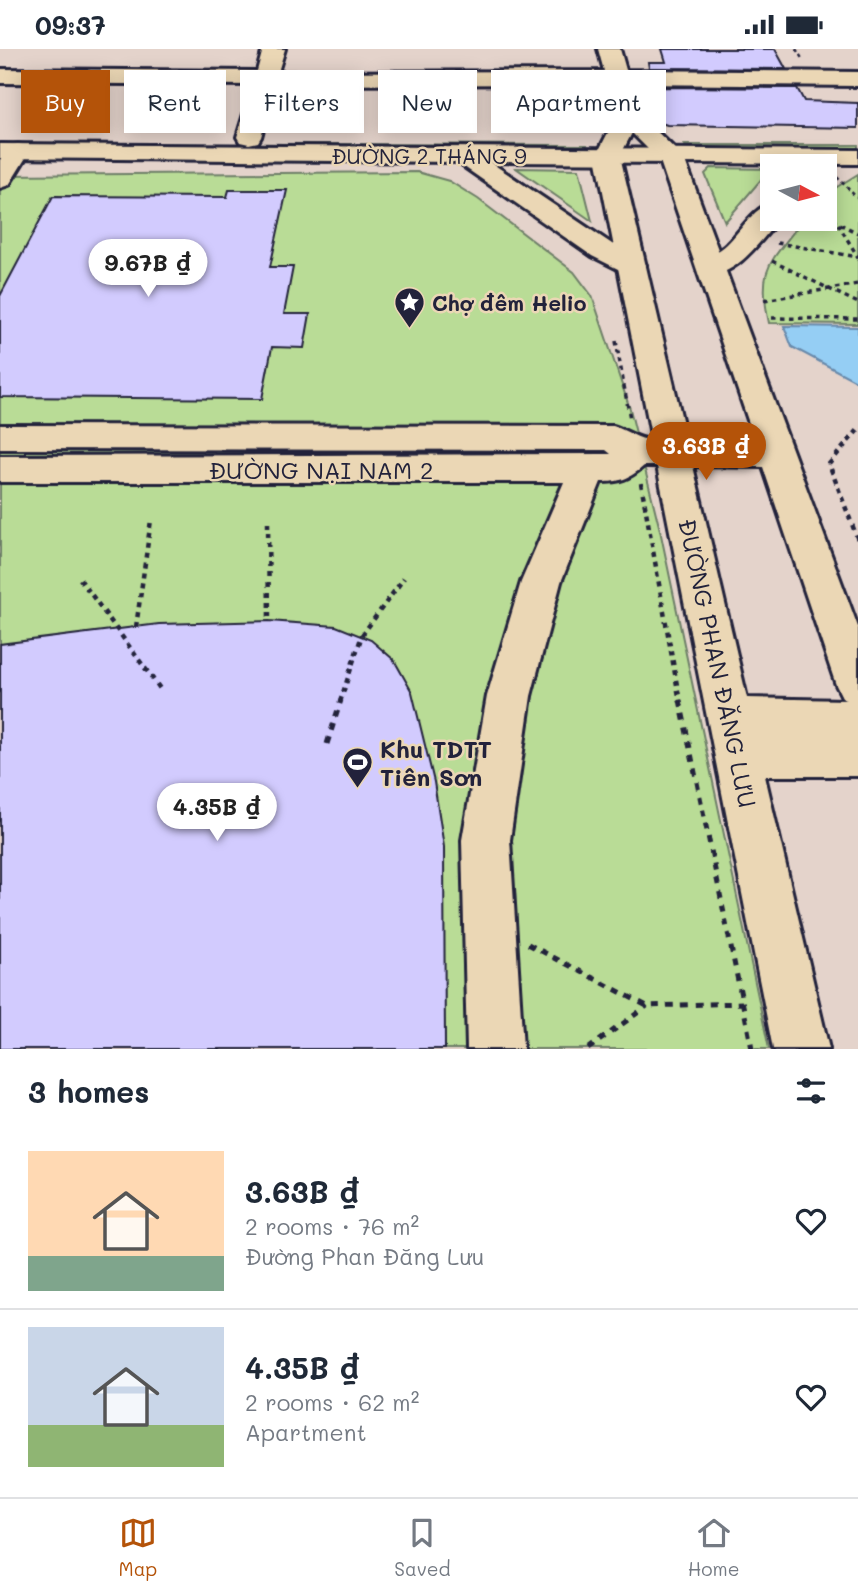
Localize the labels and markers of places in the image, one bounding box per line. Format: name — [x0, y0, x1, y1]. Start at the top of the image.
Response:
pin: 9.67B ₫ — [83, 239, 213, 299]
place icon: Chợ đêm Helio — [392, 285, 426, 329]
place label: Chợ đêm Helio — [432, 289, 587, 316]
pin: 3.63B ₫ — [641, 423, 771, 482]
place label: Khu TDTT Tiên Sơn — [380, 733, 492, 792]
sports icon: Khu TDTT Tiên Sơn — [340, 745, 374, 789]
pin: 4.35B ₫ — [152, 783, 282, 843]

